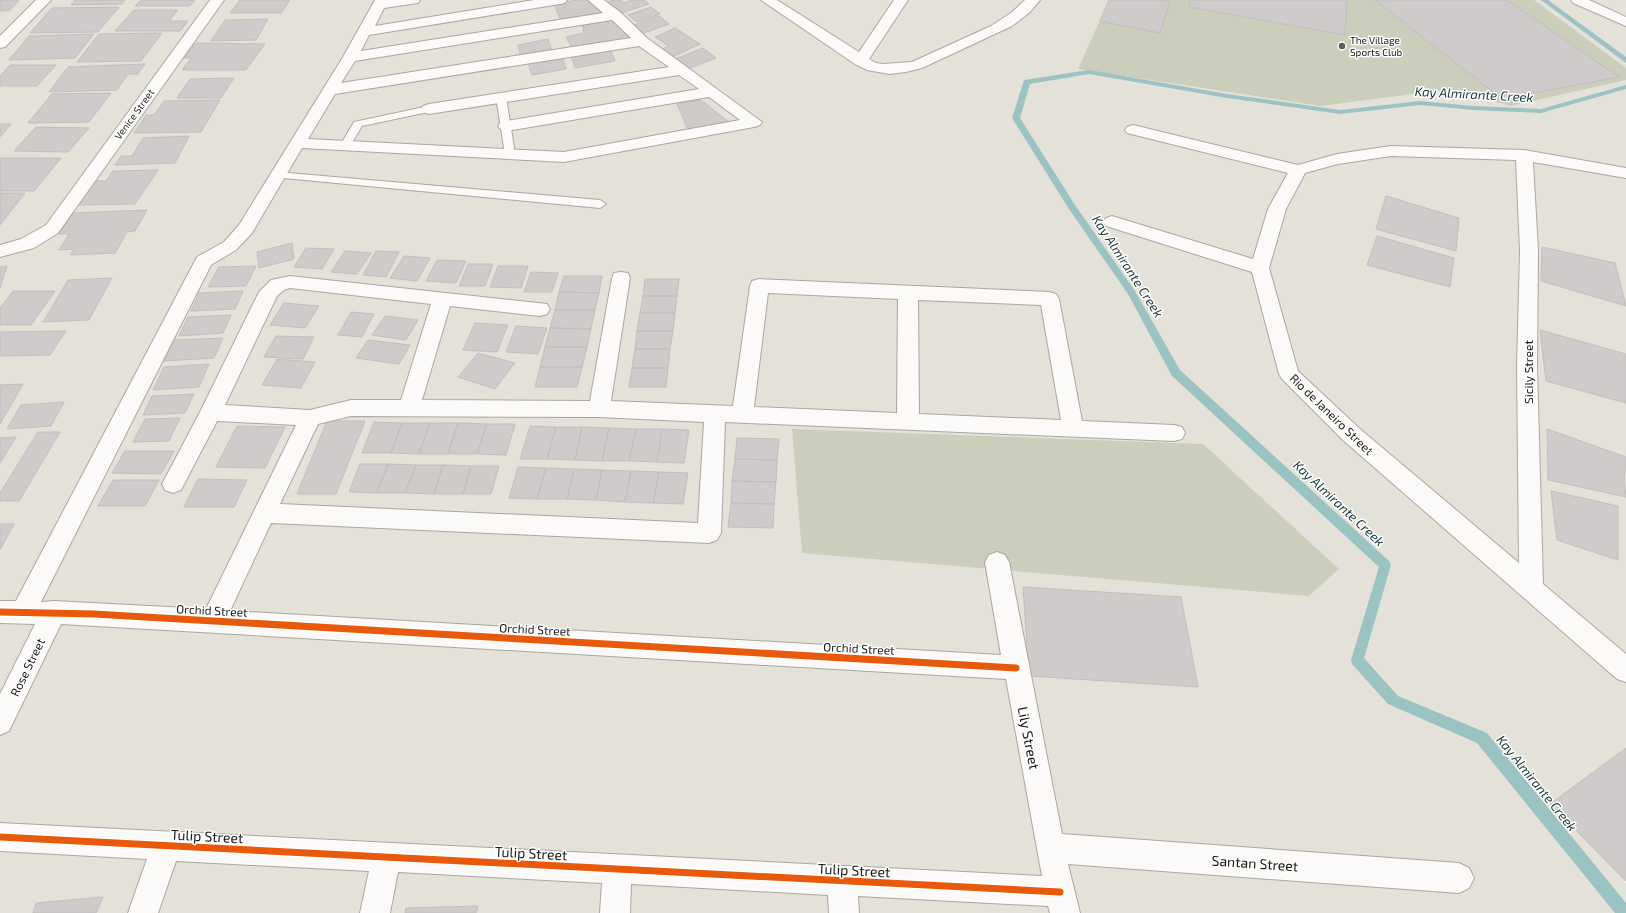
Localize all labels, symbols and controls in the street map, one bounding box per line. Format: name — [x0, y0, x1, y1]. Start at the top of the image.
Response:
place label: The Village Sports Club — [1350, 34, 1403, 58]
marker: The Village Sports Club — [1337, 41, 1347, 51]
water label: Kay Almirante Creek — [1414, 83, 1534, 105]
street label: Venice Street — [112, 86, 156, 142]
water label: Kay Almirante Creek — [1089, 212, 1167, 320]
street label: Sicily Street — [1521, 340, 1535, 404]
street label: Rio de Janeiro Street — [1288, 371, 1377, 458]
water label: Kay Almirante Creek — [1290, 457, 1388, 550]
street label: Orchid Street — [176, 601, 248, 619]
street label: Orchid Street — [499, 620, 571, 638]
street label: Rose Street — [7, 635, 47, 698]
street label: Orchid Street — [823, 639, 895, 657]
street label: Lily Street — [1015, 705, 1043, 771]
water label: Kay Almirante Creek — [1493, 732, 1581, 834]
street label: Tulip Street — [170, 826, 244, 846]
street label: Tulip Street — [494, 843, 568, 863]
street label: Santan Street — [1211, 851, 1299, 875]
street label: Tulip Street — [817, 860, 891, 880]

